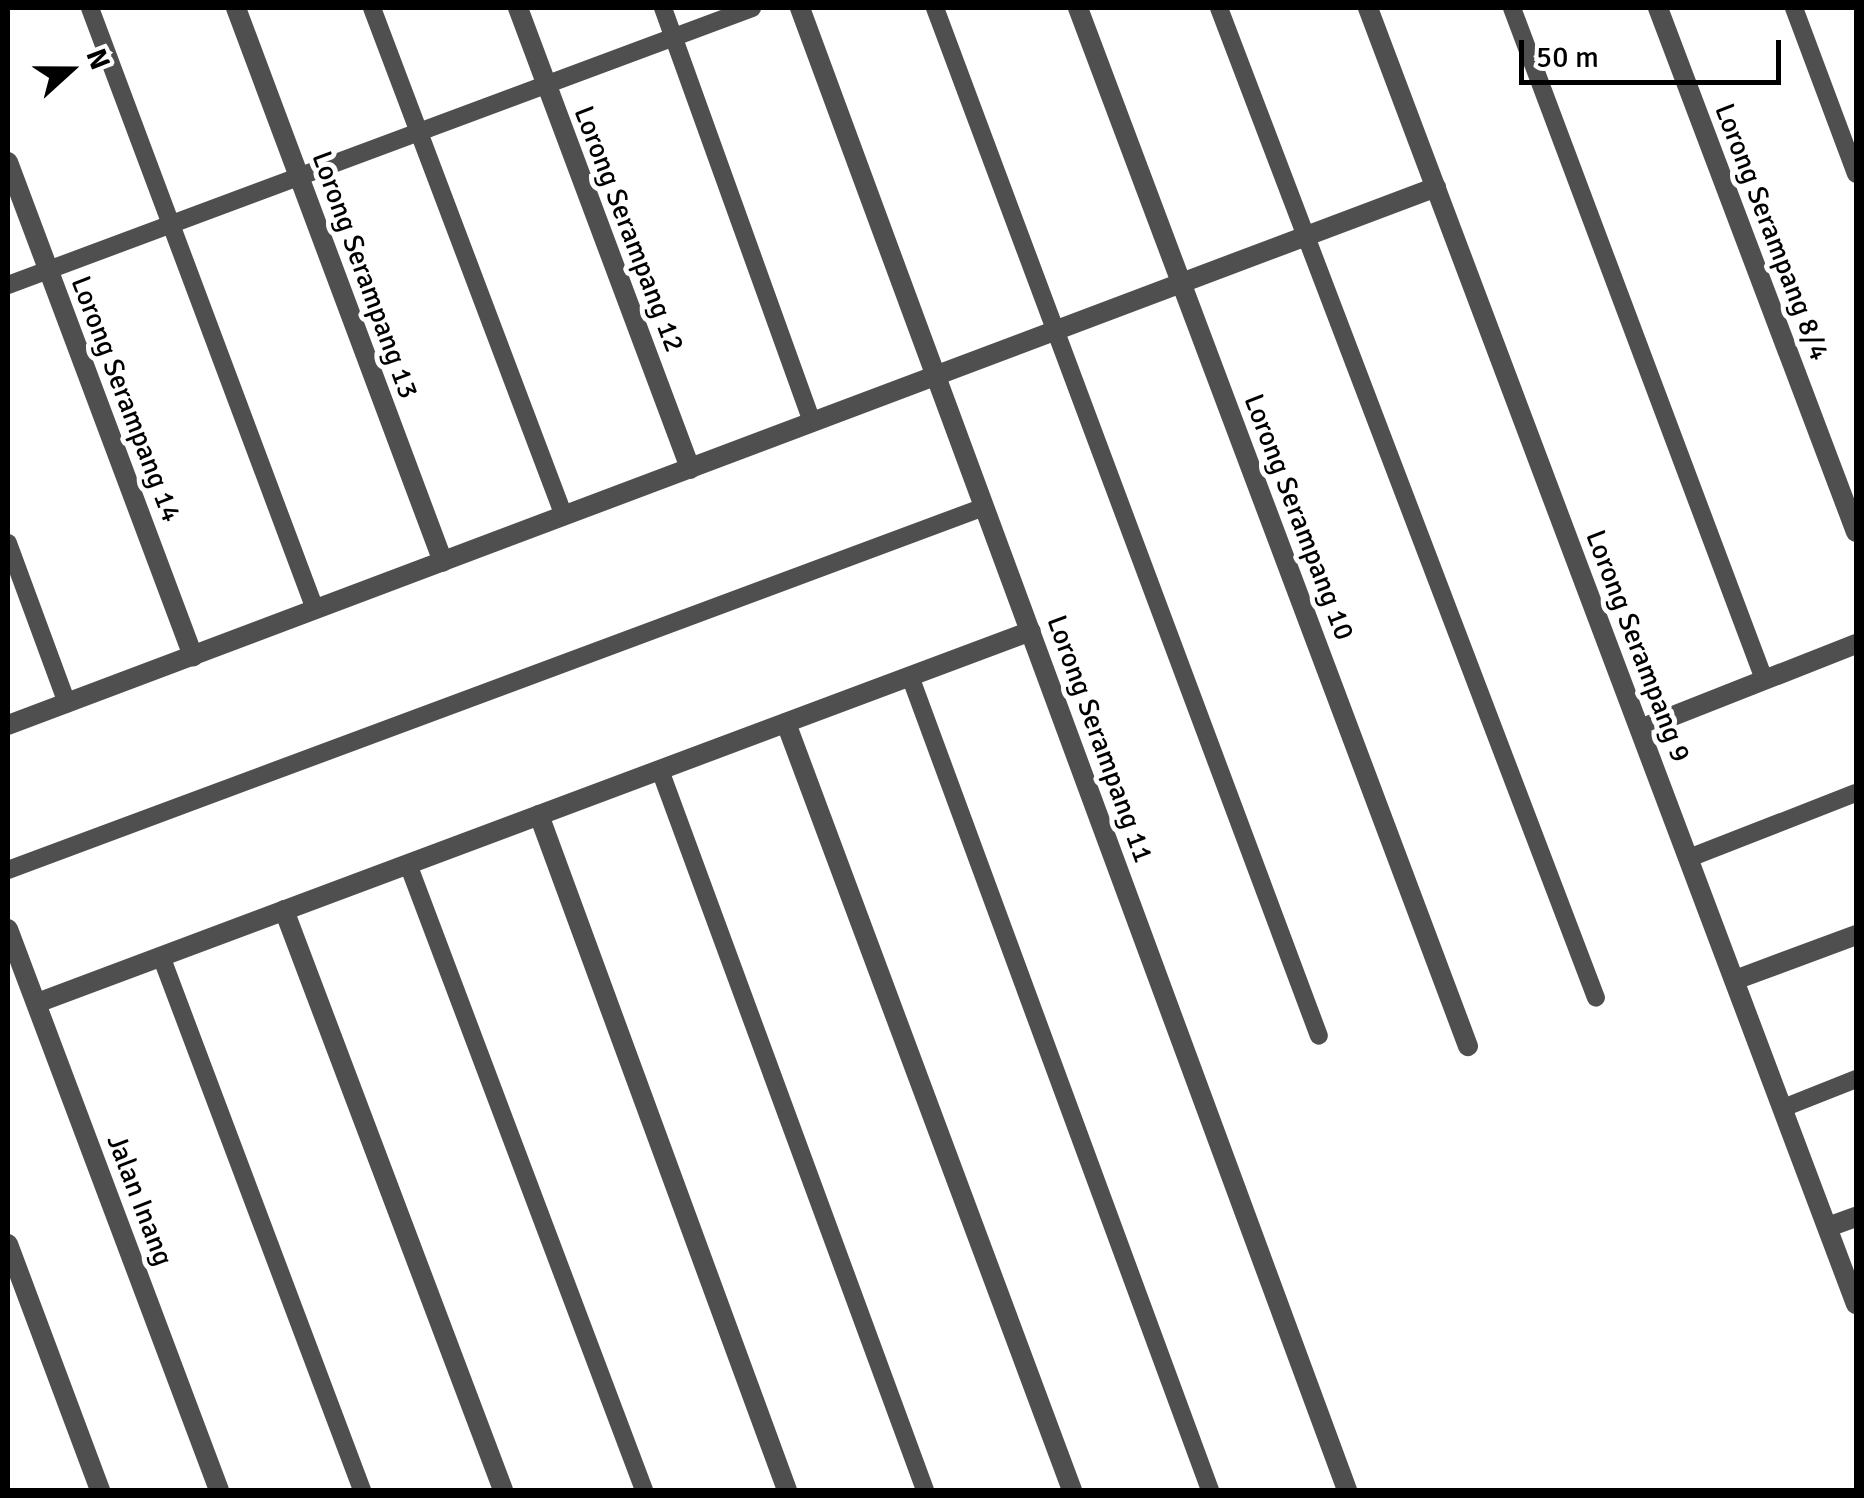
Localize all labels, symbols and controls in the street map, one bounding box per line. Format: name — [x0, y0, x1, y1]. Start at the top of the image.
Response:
north arrow — [20, 20, 120, 120]
scale bar — [1524, 20, 1786, 82]
text: 50 m — [1536, 39, 1599, 76]
text: N — [79, 44, 117, 74]
street label: Lorong Serampang 8/4 — [1707, 99, 1837, 365]
street label: Lorong Serampang 12 — [567, 101, 691, 357]
street label: Lorong Serampang 13 — [305, 147, 425, 403]
street label: Lorong Serampang 14 — [64, 271, 188, 527]
street label: Lorong Serampang 10 — [1237, 389, 1361, 645]
street label: Lorong Serampang 9 — [1578, 525, 1698, 767]
street label: Lorong Serampang 11 — [1040, 611, 1160, 867]
street label: Jalan Inang — [100, 1130, 180, 1270]

